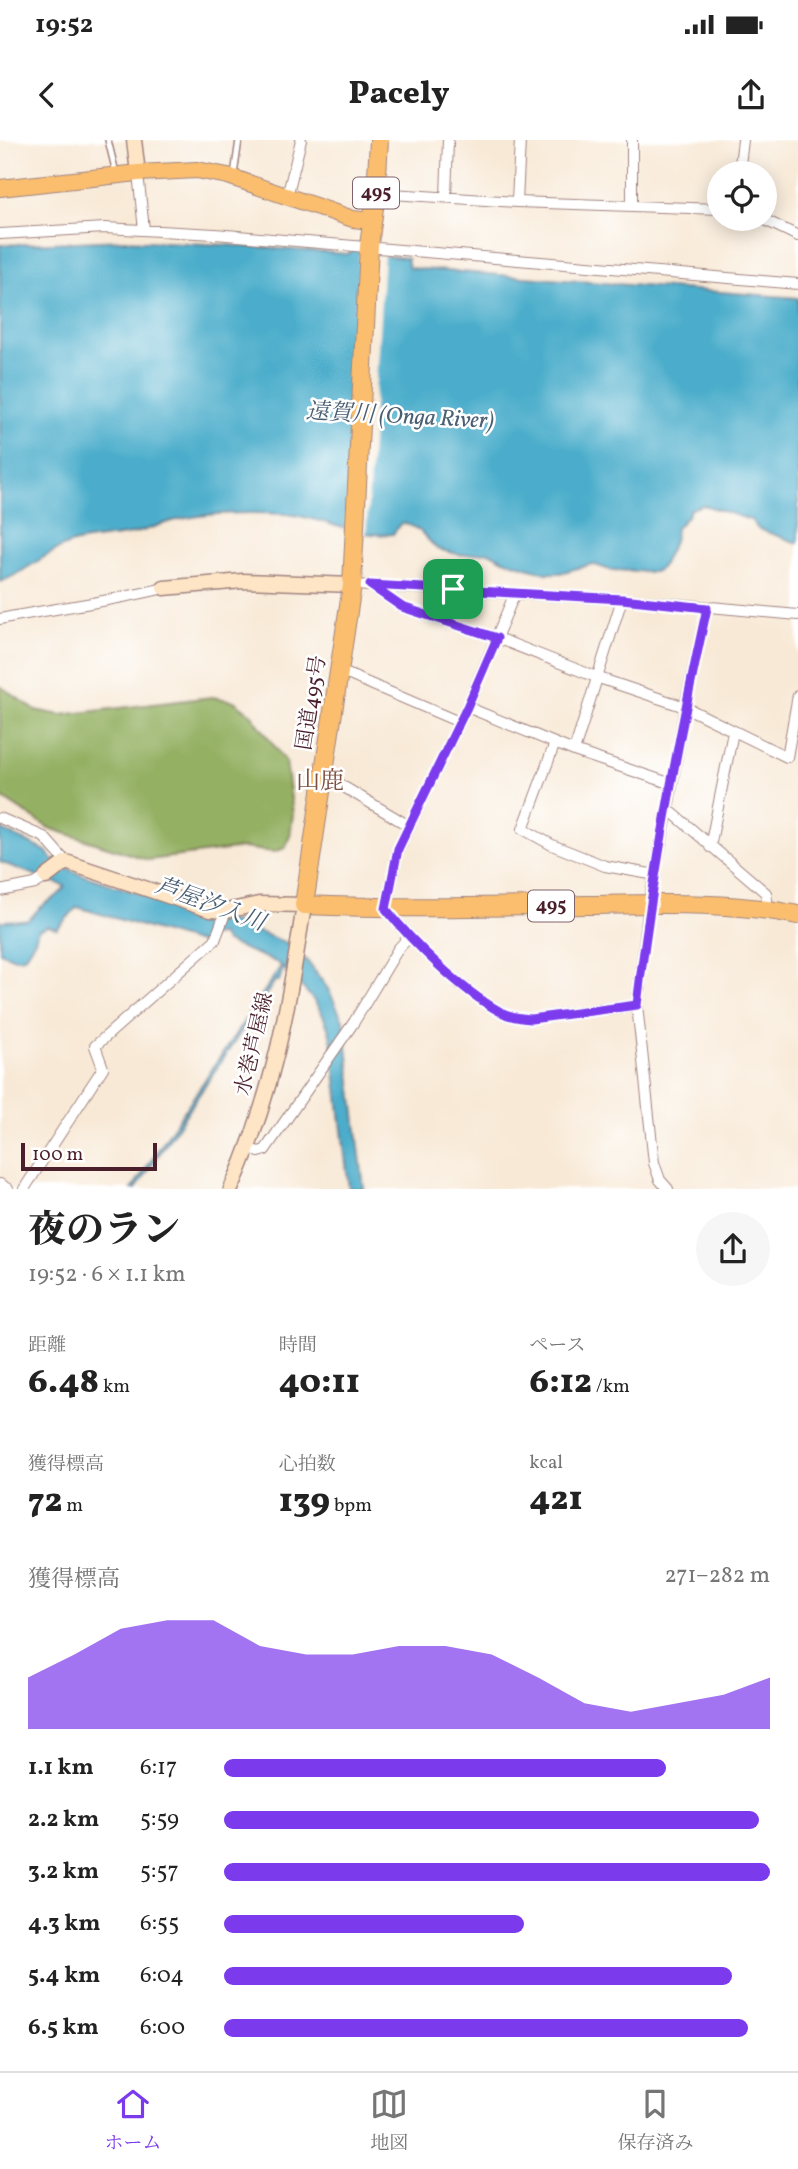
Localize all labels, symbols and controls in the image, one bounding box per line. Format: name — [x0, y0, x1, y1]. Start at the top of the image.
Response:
text: 19:52 — [35, 7, 93, 43]
text: Pacely — [348, 73, 450, 117]
icon: back — [28, 76, 66, 114]
icon: share — [732, 76, 770, 114]
map controls — [707, 161, 777, 231]
button: locate — [707, 161, 777, 231]
road number: 495 — [353, 178, 399, 208]
water label: 遠賀川 (Onga River) — [305, 396, 495, 438]
pin — [423, 559, 483, 619]
icon: arrive — [434, 570, 472, 608]
street label: 国道495号 — [290, 653, 334, 753]
district label: 山鹿 — [296, 765, 344, 799]
water label: 芦屋汐入川 — [150, 870, 272, 941]
road number: 495 — [528, 890, 574, 922]
street label: 水巻芦屋線 — [229, 990, 281, 1098]
scale bar — [21, 1140, 158, 1172]
text: 100 m — [32, 1142, 83, 1168]
text: 夜のラン — [28, 1206, 180, 1259]
button: share — [696, 1212, 770, 1286]
text: 19:52 · 6 × 1.1 km — [28, 1259, 186, 1291]
text: 距離 — [28, 1333, 66, 1359]
text: 時間 — [279, 1333, 317, 1359]
text: ペース — [529, 1333, 585, 1359]
text: 6.48 — [28, 1359, 99, 1407]
text: 40:11 — [279, 1359, 360, 1407]
text: 6:12 — [529, 1359, 592, 1407]
text: km — [99, 1374, 130, 1400]
text: /km — [592, 1374, 630, 1400]
text: kcal — [529, 1450, 563, 1476]
text: 獲得標高 — [28, 1452, 104, 1478]
text: 心拍数 — [279, 1452, 336, 1478]
text: 421 — [529, 1476, 583, 1524]
text: 72 — [28, 1478, 62, 1526]
text: 139 — [279, 1478, 330, 1526]
text: m — [62, 1493, 83, 1519]
text: bpm — [330, 1493, 372, 1519]
text: 271–282 m — [664, 1560, 770, 1592]
text: 獲得標高 — [28, 1564, 120, 1596]
text: 1.1 km — [28, 1752, 94, 1784]
text: 6:17 — [140, 1752, 177, 1784]
text: 2.2 km — [28, 1804, 99, 1836]
text: 5:59 — [140, 1804, 179, 1836]
text: 3.2 km — [28, 1856, 99, 1888]
text: 5:57 — [140, 1856, 179, 1888]
text: 4.3 km — [28, 1908, 101, 1940]
text: 6:55 — [140, 1908, 179, 1940]
text: 5.4 km — [28, 1960, 100, 1992]
text: 6:04 — [140, 1960, 184, 1992]
text: 6.5 km — [28, 2012, 99, 2044]
text: 6:00 — [140, 2012, 185, 2044]
tab: ホーム — [104, 2085, 162, 2157]
tab: 地図 — [370, 2085, 409, 2157]
tab: 保存済み — [617, 2085, 694, 2157]

